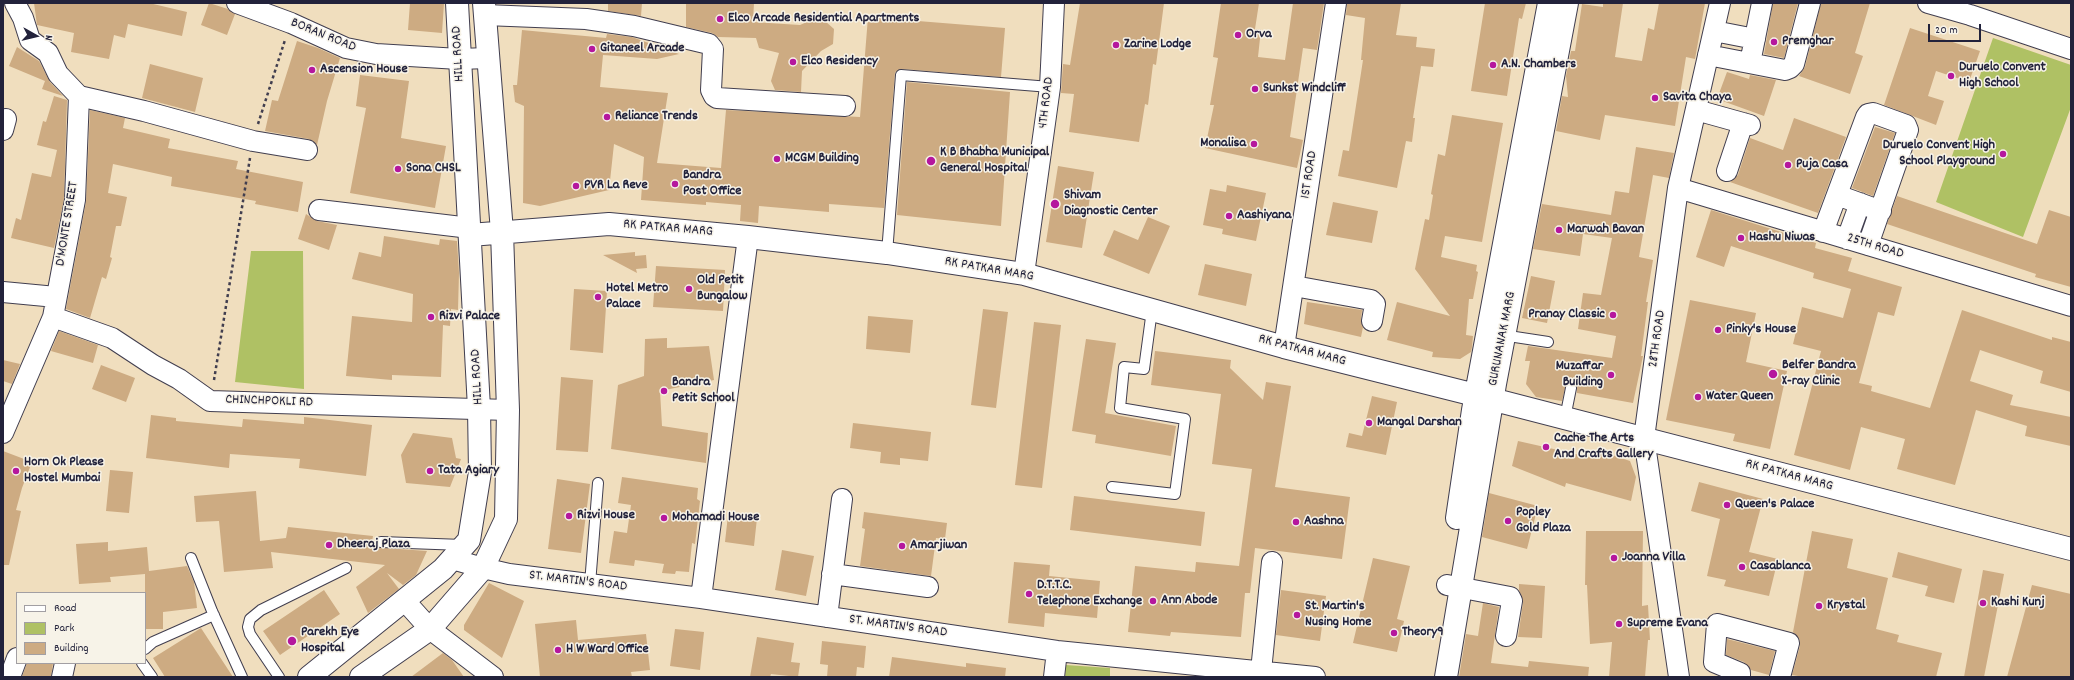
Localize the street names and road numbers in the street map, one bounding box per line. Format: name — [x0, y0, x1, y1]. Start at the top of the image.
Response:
street label: BORAN ROAD — [288, 15, 358, 57]
street label: HILL ROAD — [449, 26, 469, 82]
street label: 4TH ROAD — [1036, 76, 1058, 130]
street label: 1ST ROAD — [1298, 150, 1322, 200]
street label: D'MONTE STREET — [53, 181, 83, 267]
street label: RK PATKAR MARG — [622, 217, 714, 241]
street label: 25TH ROAD — [1845, 230, 1905, 264]
street label: RK PATKAR MARG — [943, 254, 1035, 286]
street label: GURUNANAK MARG — [1486, 290, 1520, 388]
street label: 28TH ROAD — [1646, 309, 1670, 369]
street label: RK PATKAR MARG — [1256, 331, 1348, 371]
street label: HILL ROAD — [468, 349, 488, 405]
street label: CHINCHPOKLI RD — [225, 392, 313, 412]
street label: RK PATKAR MARG — [1743, 456, 1835, 496]
street label: ST. MARTIN'S ROAD — [528, 568, 628, 596]
street label: ST. MARTIN'S ROAD — [848, 612, 948, 642]

